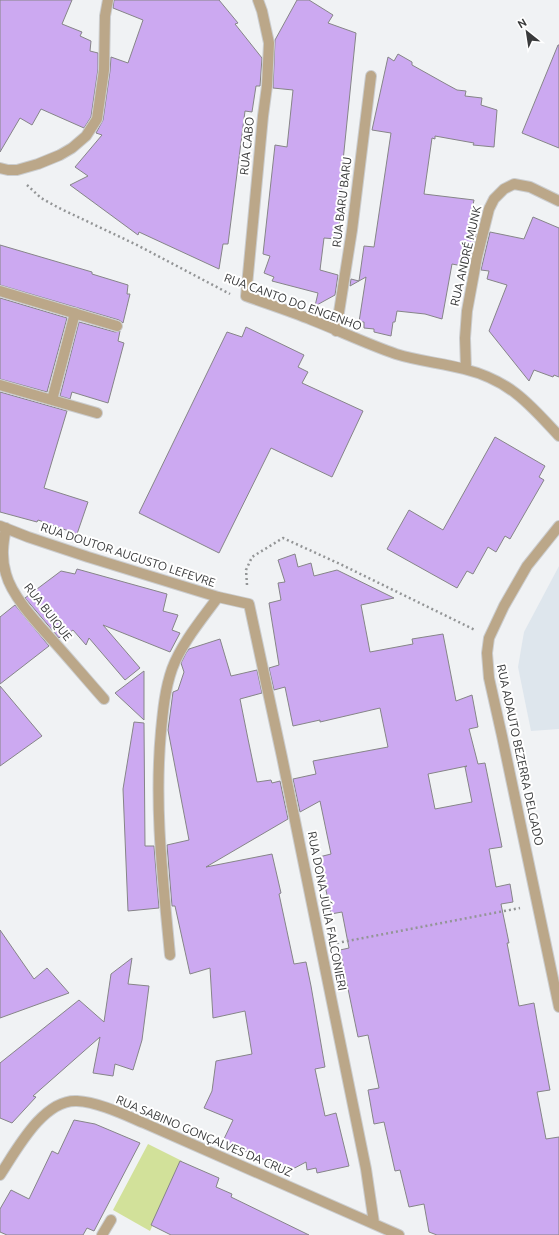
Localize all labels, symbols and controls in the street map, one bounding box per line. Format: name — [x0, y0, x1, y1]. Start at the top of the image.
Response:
north arrow — [507, 12, 547, 52]
text: N — [515, 16, 529, 31]
street label: RUA CABO — [237, 116, 256, 176]
street label: RUA BARU BARU — [330, 156, 354, 248]
street label: RUA ANDRÉ MUNK — [448, 204, 484, 307]
street label: RUA CANTO DO ENGENHO — [223, 271, 364, 333]
street label: RUA DOUTOR AUGUSTO LEFEVRE — [39, 520, 217, 589]
street label: RUA BUIQUE — [22, 580, 75, 643]
street label: RUA ADAUTO BEZERRA DELGADO — [495, 663, 546, 847]
street label: RUA DONA JÚLIA FALCONIERI — [306, 830, 349, 992]
street label: RUA SABINO GONÇALVES DA CRUZ — [114, 1092, 294, 1179]

